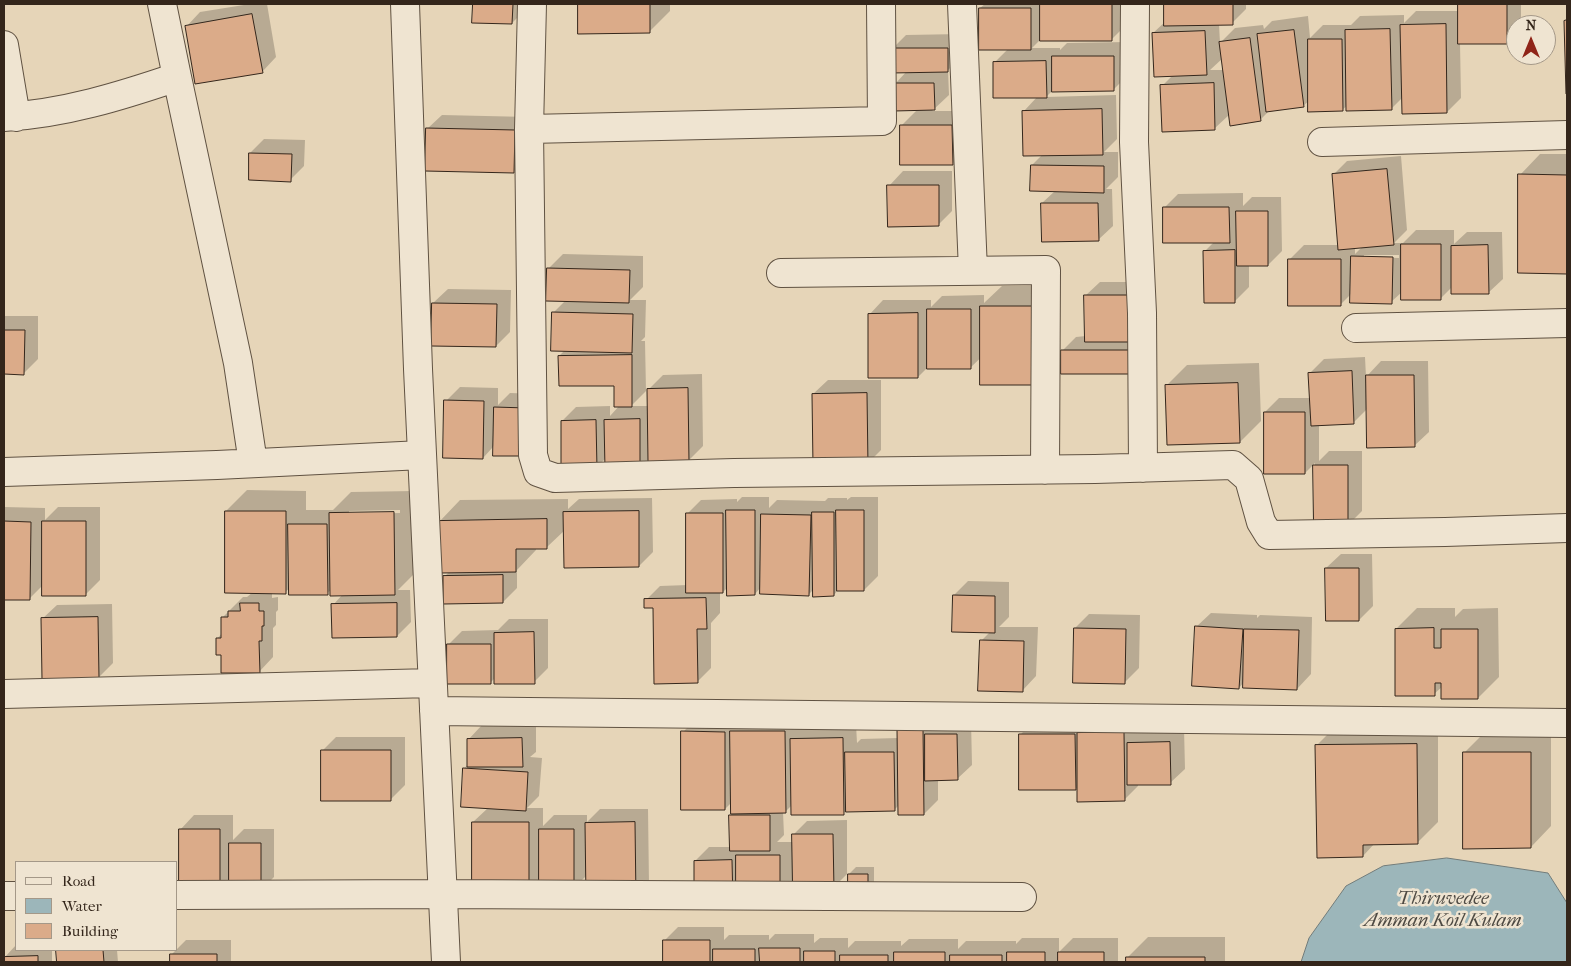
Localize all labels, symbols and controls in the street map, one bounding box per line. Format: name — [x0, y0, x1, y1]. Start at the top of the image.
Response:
north arrow — [1506, 15, 1556, 65]
text: N — [1526, 17, 1536, 34]
legend — [15, 861, 178, 951]
text: Road — [62, 872, 95, 890]
water label: Thiruvedee Amman Koil Kulam — [1364, 888, 1522, 932]
text: Water — [62, 897, 102, 915]
text: Building — [62, 922, 118, 940]

